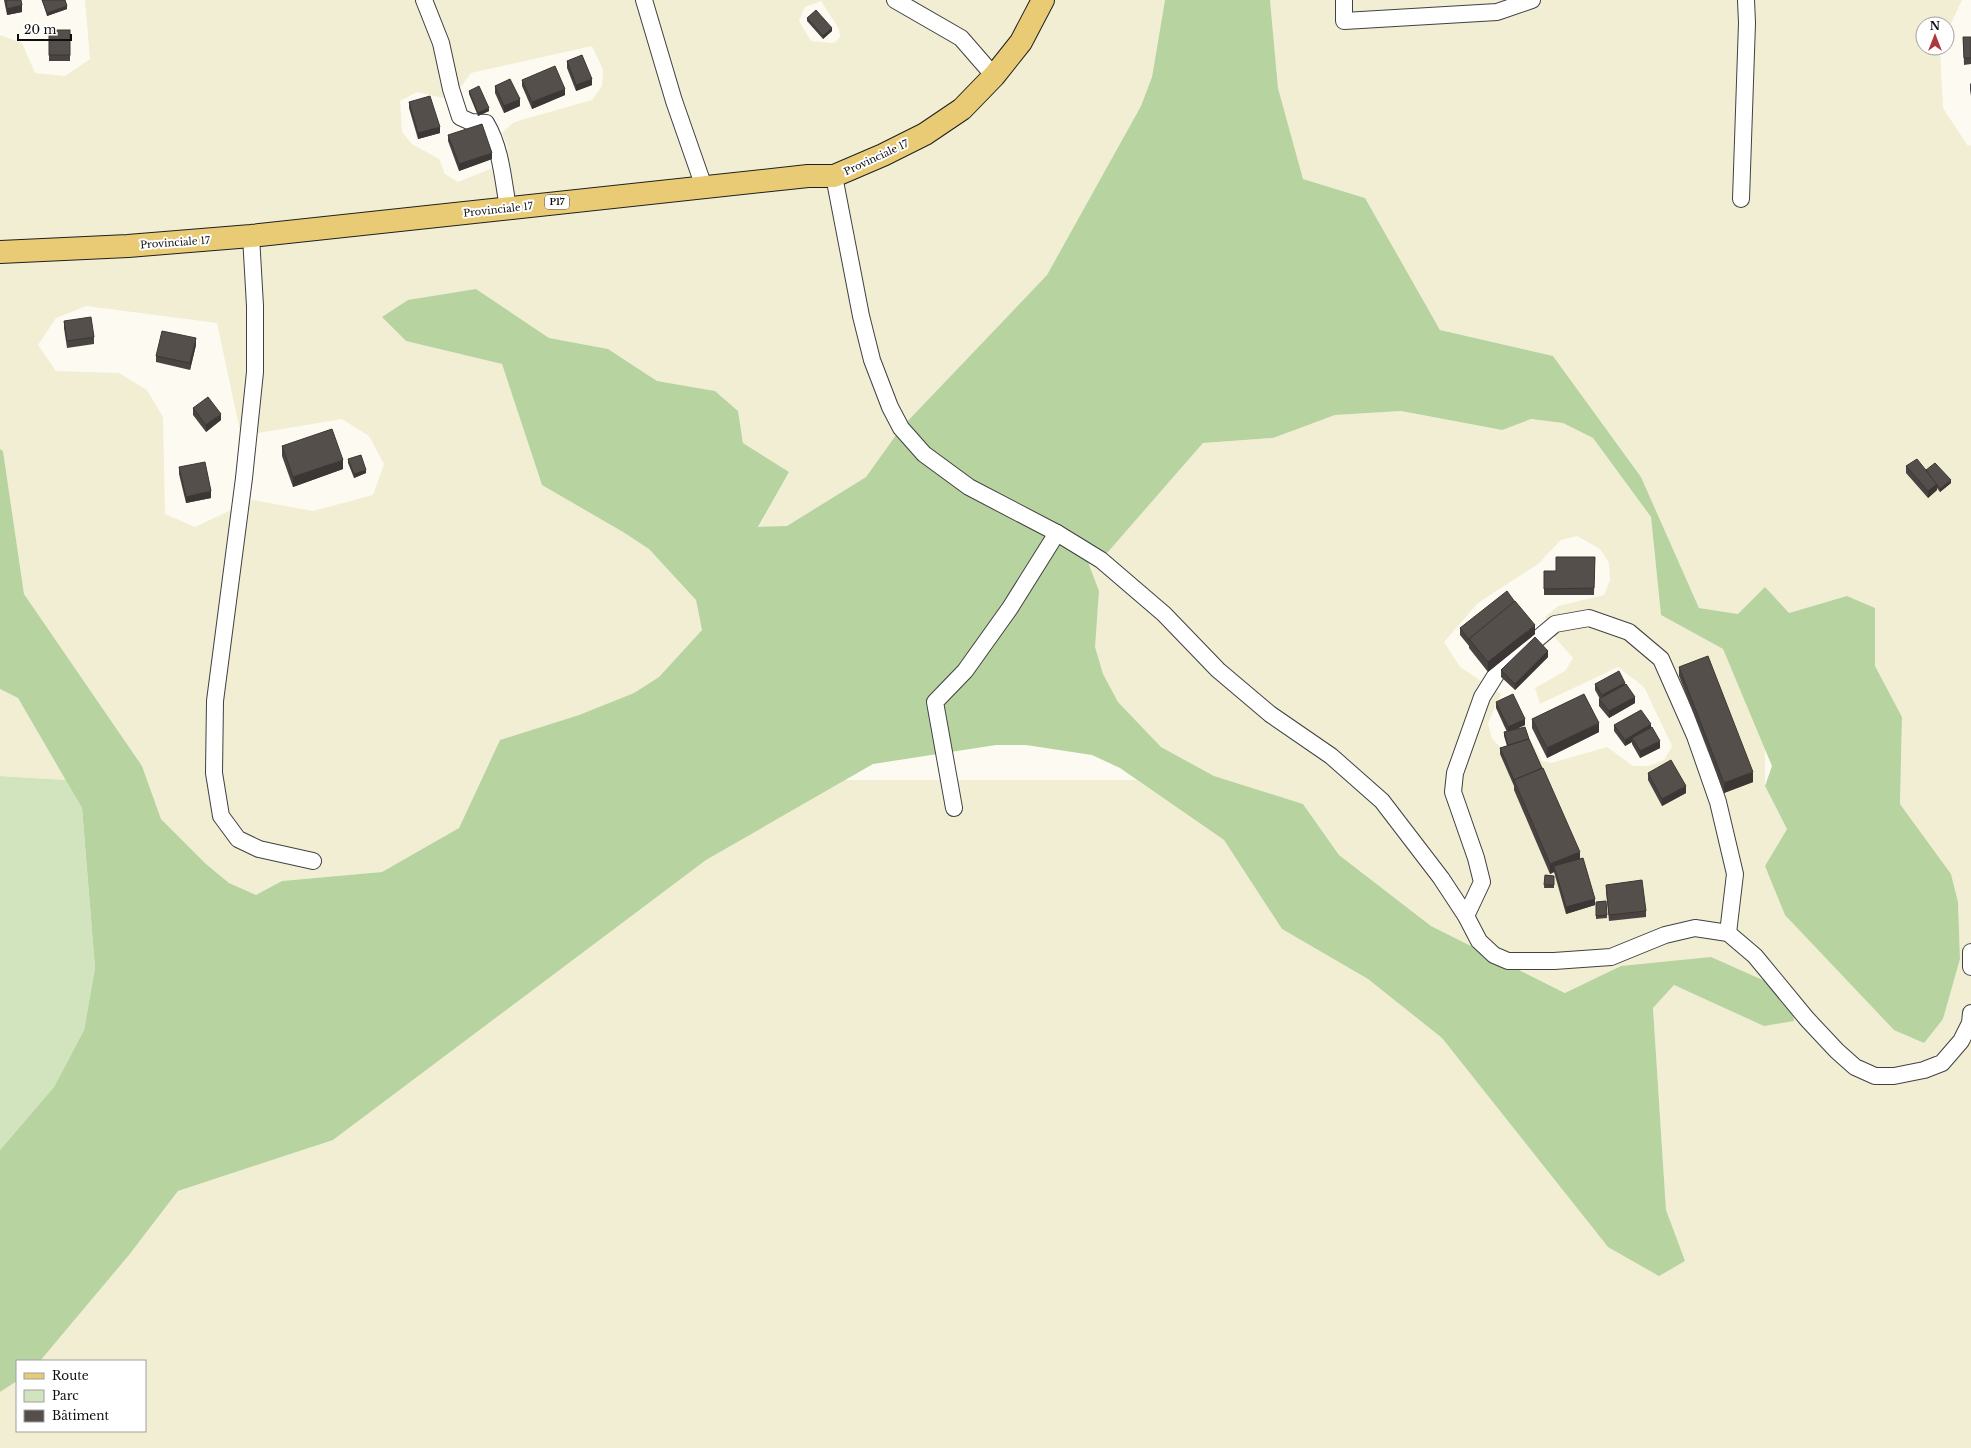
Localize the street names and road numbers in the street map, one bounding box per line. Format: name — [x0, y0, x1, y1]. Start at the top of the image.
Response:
street label: Provinciale 17 — [842, 136, 912, 178]
road number: P17 — [545, 195, 569, 209]
street label: Provinciale 17 — [463, 199, 534, 220]
street label: Provinciale 17 — [140, 234, 211, 251]

